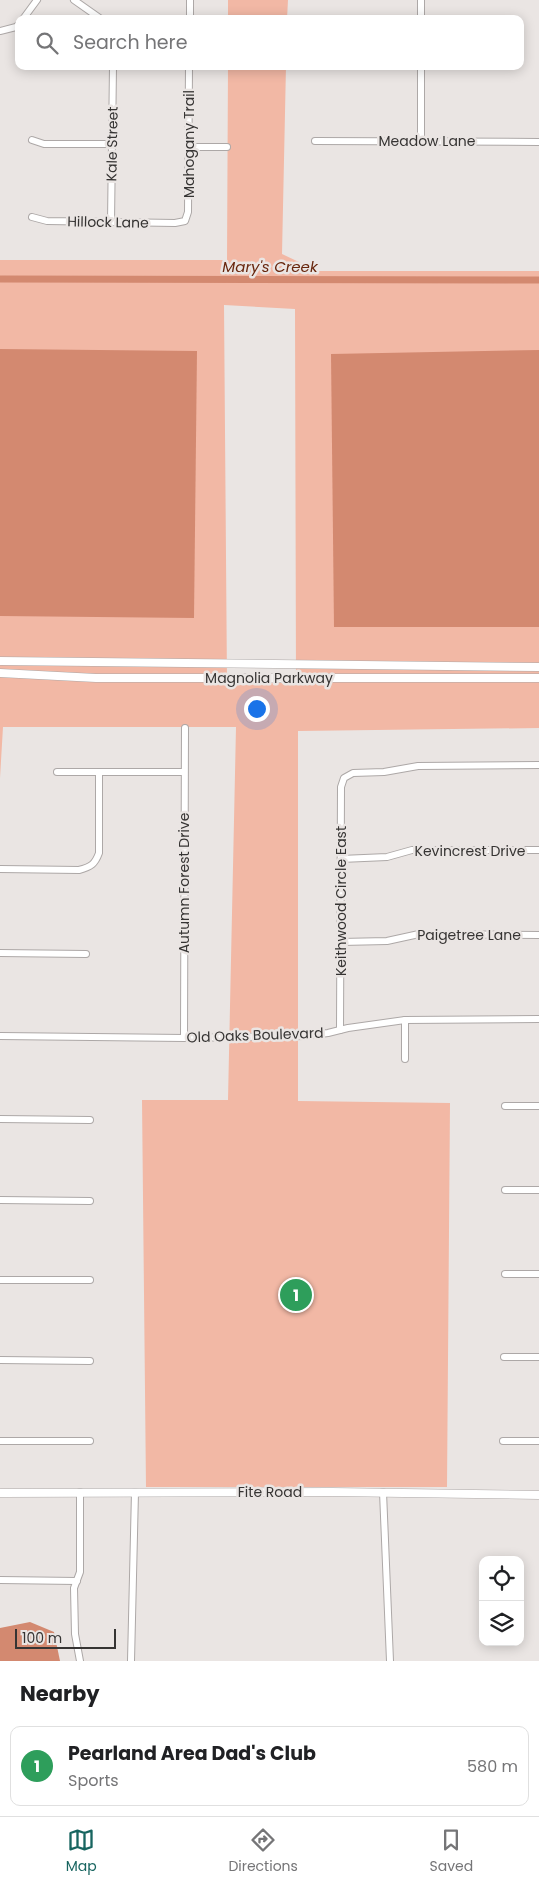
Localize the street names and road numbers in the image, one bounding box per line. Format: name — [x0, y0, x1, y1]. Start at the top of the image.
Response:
street label: Mahogany Trail — [179, 90, 199, 198]
street label: Kale Street — [101, 106, 123, 182]
street label: Meadow Lane — [379, 131, 476, 151]
street label: Hillock Lane — [67, 211, 149, 233]
street label: Magnolia Parkway — [205, 668, 333, 688]
street label: Autumn Forest Drive — [174, 812, 194, 953]
street label: Keithwood Circle East — [331, 826, 351, 976]
street label: Kevincrest Drive — [415, 841, 526, 861]
street label: Paigetree Lane — [417, 925, 521, 945]
street label: Old Oaks Boulevard — [186, 1023, 324, 1047]
street label: Fite Road — [238, 1482, 302, 1502]

